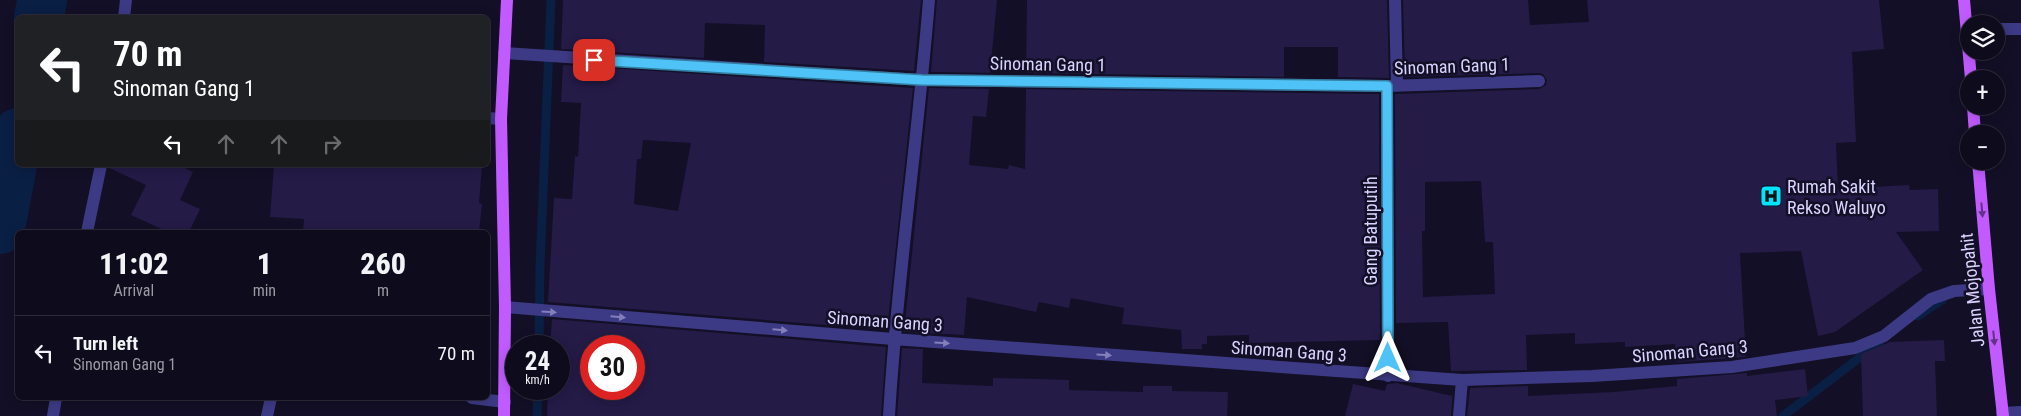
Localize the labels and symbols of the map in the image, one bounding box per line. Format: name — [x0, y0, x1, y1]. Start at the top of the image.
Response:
pin — [573, 39, 615, 81]
street label: Sinoman Gang 1 — [990, 52, 1106, 76]
street label: Sinoman Gang 1 — [1394, 53, 1510, 79]
street label: Gang Batuputih — [1360, 176, 1381, 286]
place label: Rumah Sakit Rekso Waluyo — [1787, 176, 1886, 218]
hospital icon: Rumah Sakit Rekso Waluyo — [1759, 184, 1783, 208]
one-way arrow — [1978, 202, 1986, 218]
street label: Jalan Mojopahit — [1956, 232, 1988, 348]
street label: Sinoman Gang 3 — [826, 306, 944, 336]
one-way arrow — [542, 308, 558, 316]
one-way arrow — [611, 313, 627, 321]
one-way arrow — [773, 326, 789, 334]
one-way arrow — [1990, 330, 1998, 346]
position arrow — [1361, 331, 1413, 383]
speed limit sign: 30 — [580, 335, 645, 400]
street label: Sinoman Gang 3 — [1631, 335, 1749, 367]
street label: Sinoman Gang 3 — [1230, 336, 1348, 366]
one-way arrow — [935, 339, 951, 347]
one-way arrow — [1097, 351, 1113, 359]

